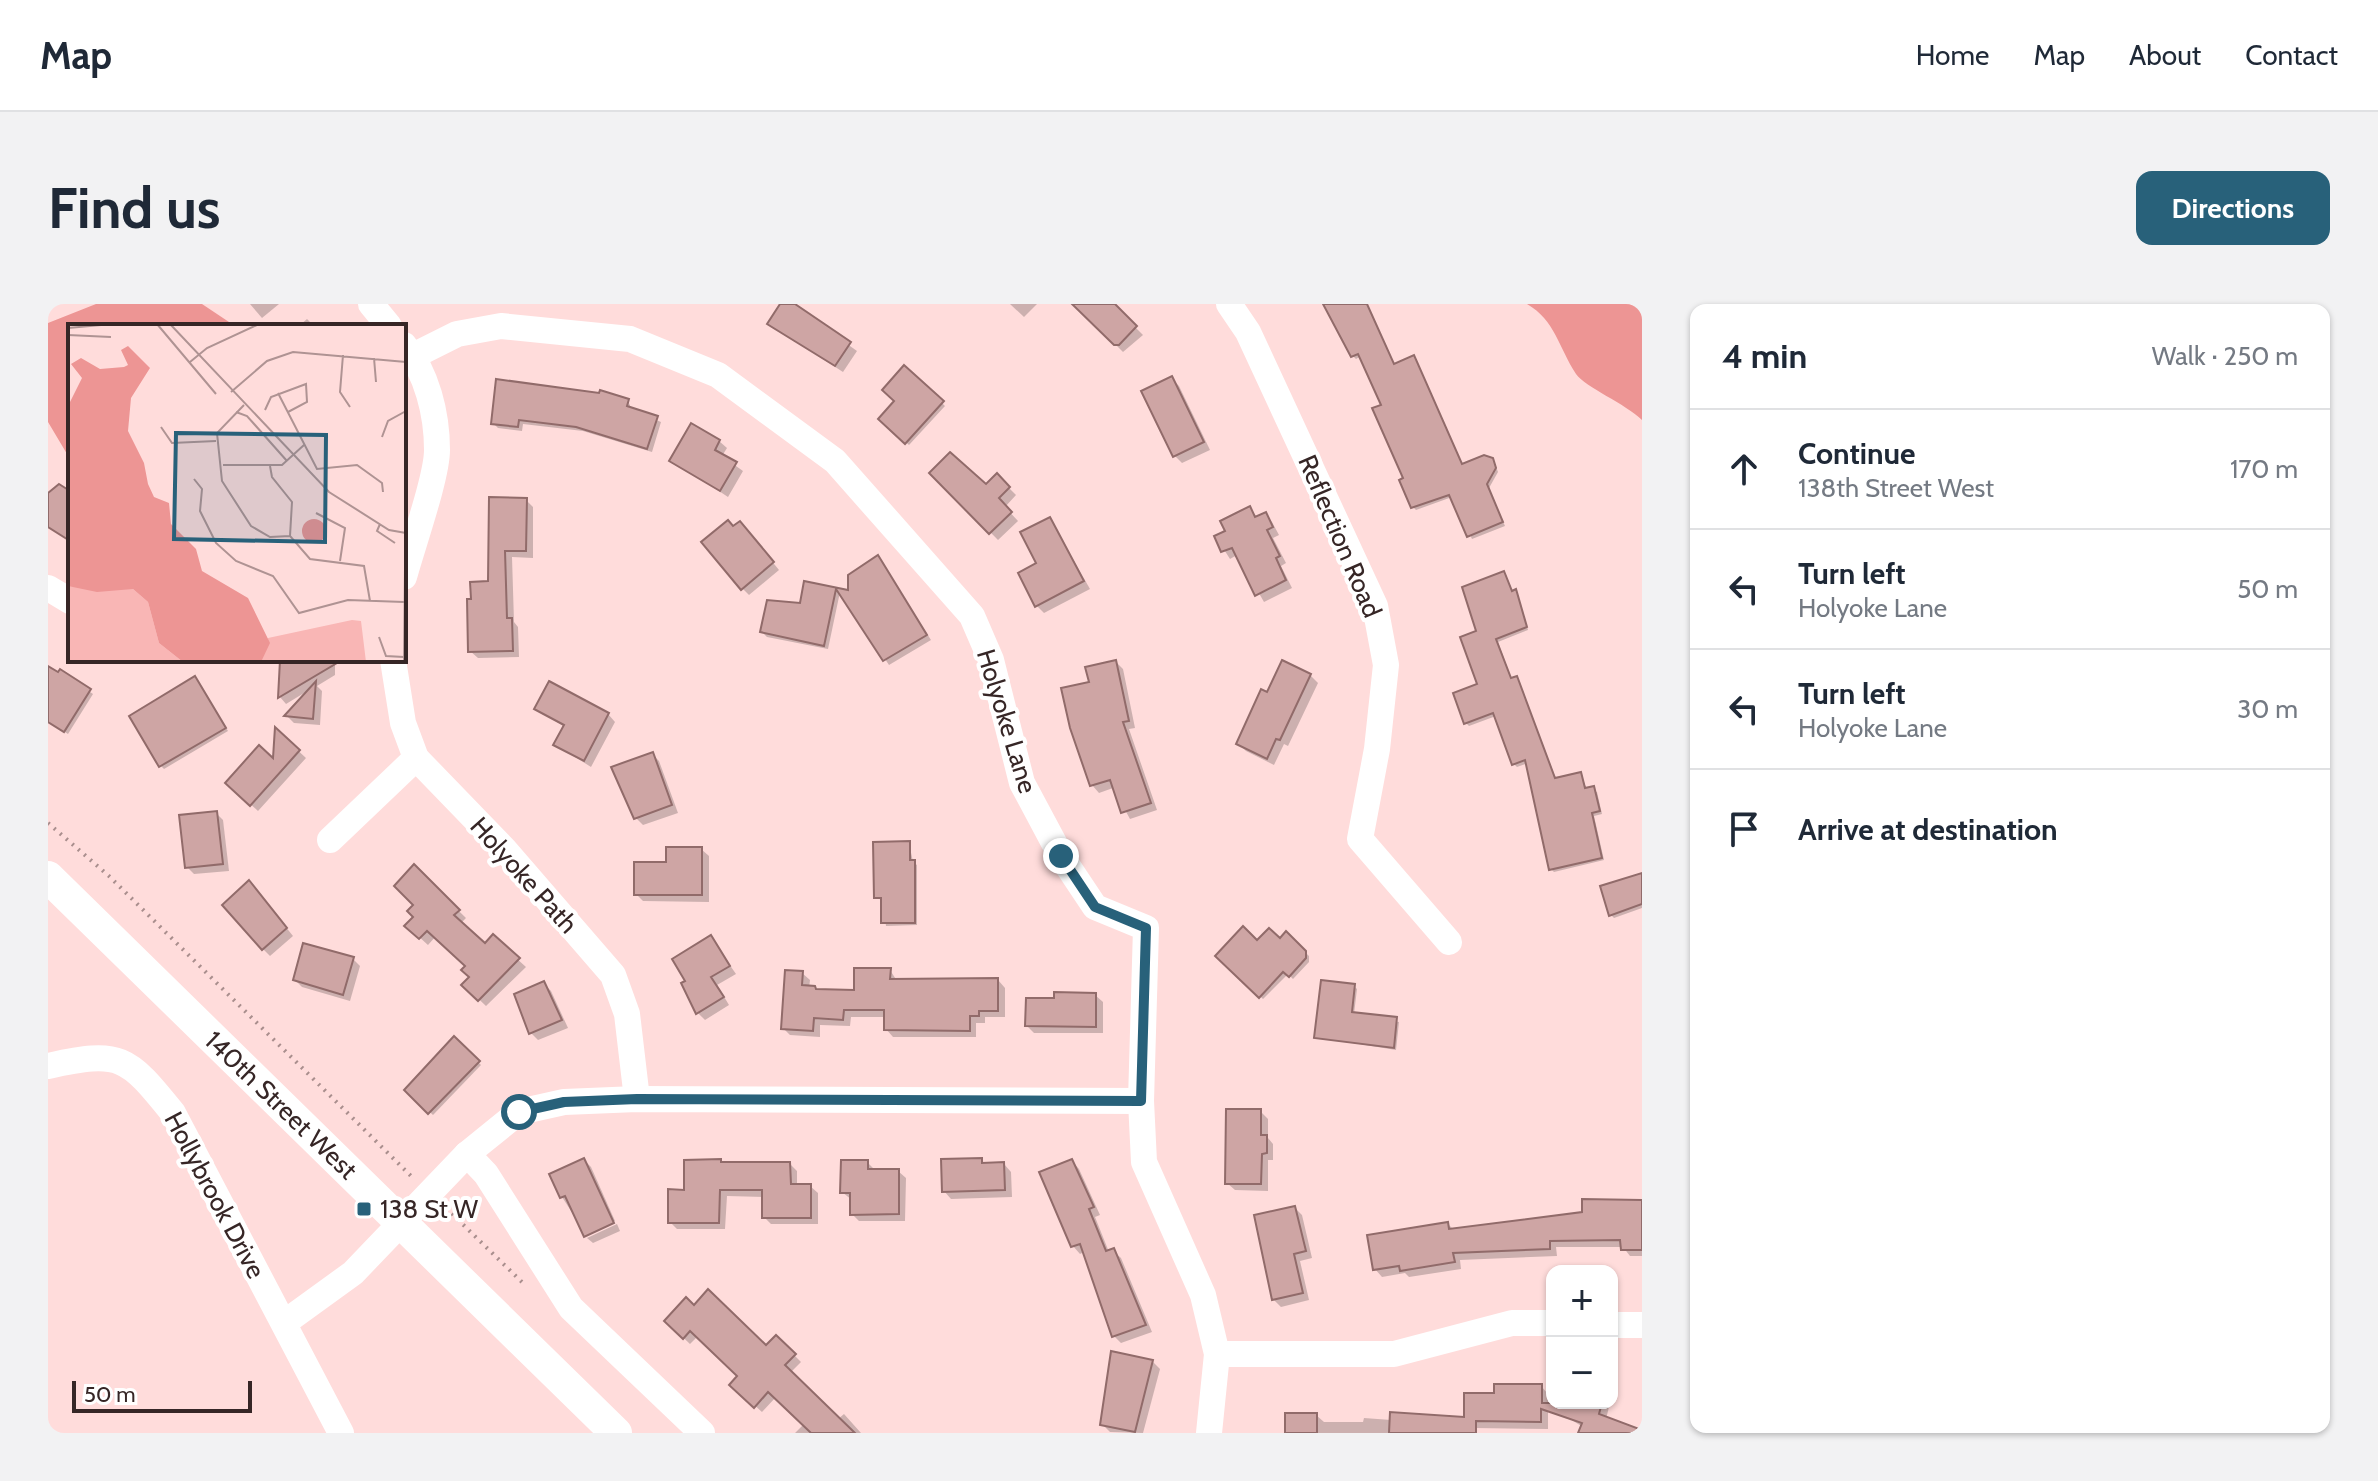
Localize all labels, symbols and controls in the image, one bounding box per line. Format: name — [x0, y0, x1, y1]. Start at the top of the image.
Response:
text: Map — [40, 32, 112, 79]
text: Home — [1916, 38, 1989, 72]
text: Map — [2033, 38, 2085, 72]
text: About — [2129, 38, 2201, 72]
text: Contact — [2245, 38, 2338, 72]
button: Directions — [2136, 171, 2330, 245]
text: Find us — [48, 174, 221, 242]
inset map — [68, 324, 406, 662]
text: 4 min — [1722, 335, 1807, 377]
text: Walk · 250 m — [2152, 340, 2298, 372]
text: Continue — [1798, 435, 1915, 472]
icon: ahead — [1722, 447, 1766, 491]
street label: Reflection Road — [1291, 450, 1389, 622]
text: 170 m — [2230, 453, 2298, 485]
text: 138th Street West — [1798, 472, 1994, 504]
text: Turn left — [1798, 555, 1906, 592]
icon: left — [1722, 567, 1766, 611]
text: 50 m — [2237, 573, 2298, 605]
text: Holyoke Lane — [1798, 592, 1947, 624]
street label: Holyoke Lane — [970, 645, 1044, 797]
text: Turn left — [1798, 675, 1906, 712]
icon: left — [1722, 687, 1766, 731]
text: 30 m — [2237, 693, 2298, 725]
text: Holyoke Lane — [1798, 712, 1947, 744]
icon: arrive — [1722, 807, 1766, 851]
street label: Holyoke Path — [464, 810, 584, 940]
text: Arrive at destination — [1798, 811, 2058, 848]
route end — [1043, 838, 1079, 874]
street label: 140th Street West — [198, 1024, 364, 1186]
route start — [501, 1094, 537, 1130]
street label: Hollybrook Drive — [158, 1106, 272, 1284]
place label: 138 St W — [380, 1193, 479, 1225]
marker: 138 St W — [355, 1200, 373, 1218]
map controls — [1546, 1265, 1618, 1409]
button: + — [1546, 1265, 1618, 1337]
button: − — [1546, 1337, 1618, 1409]
scale bar — [72, 1377, 252, 1413]
text: 50 m — [84, 1381, 136, 1408]

